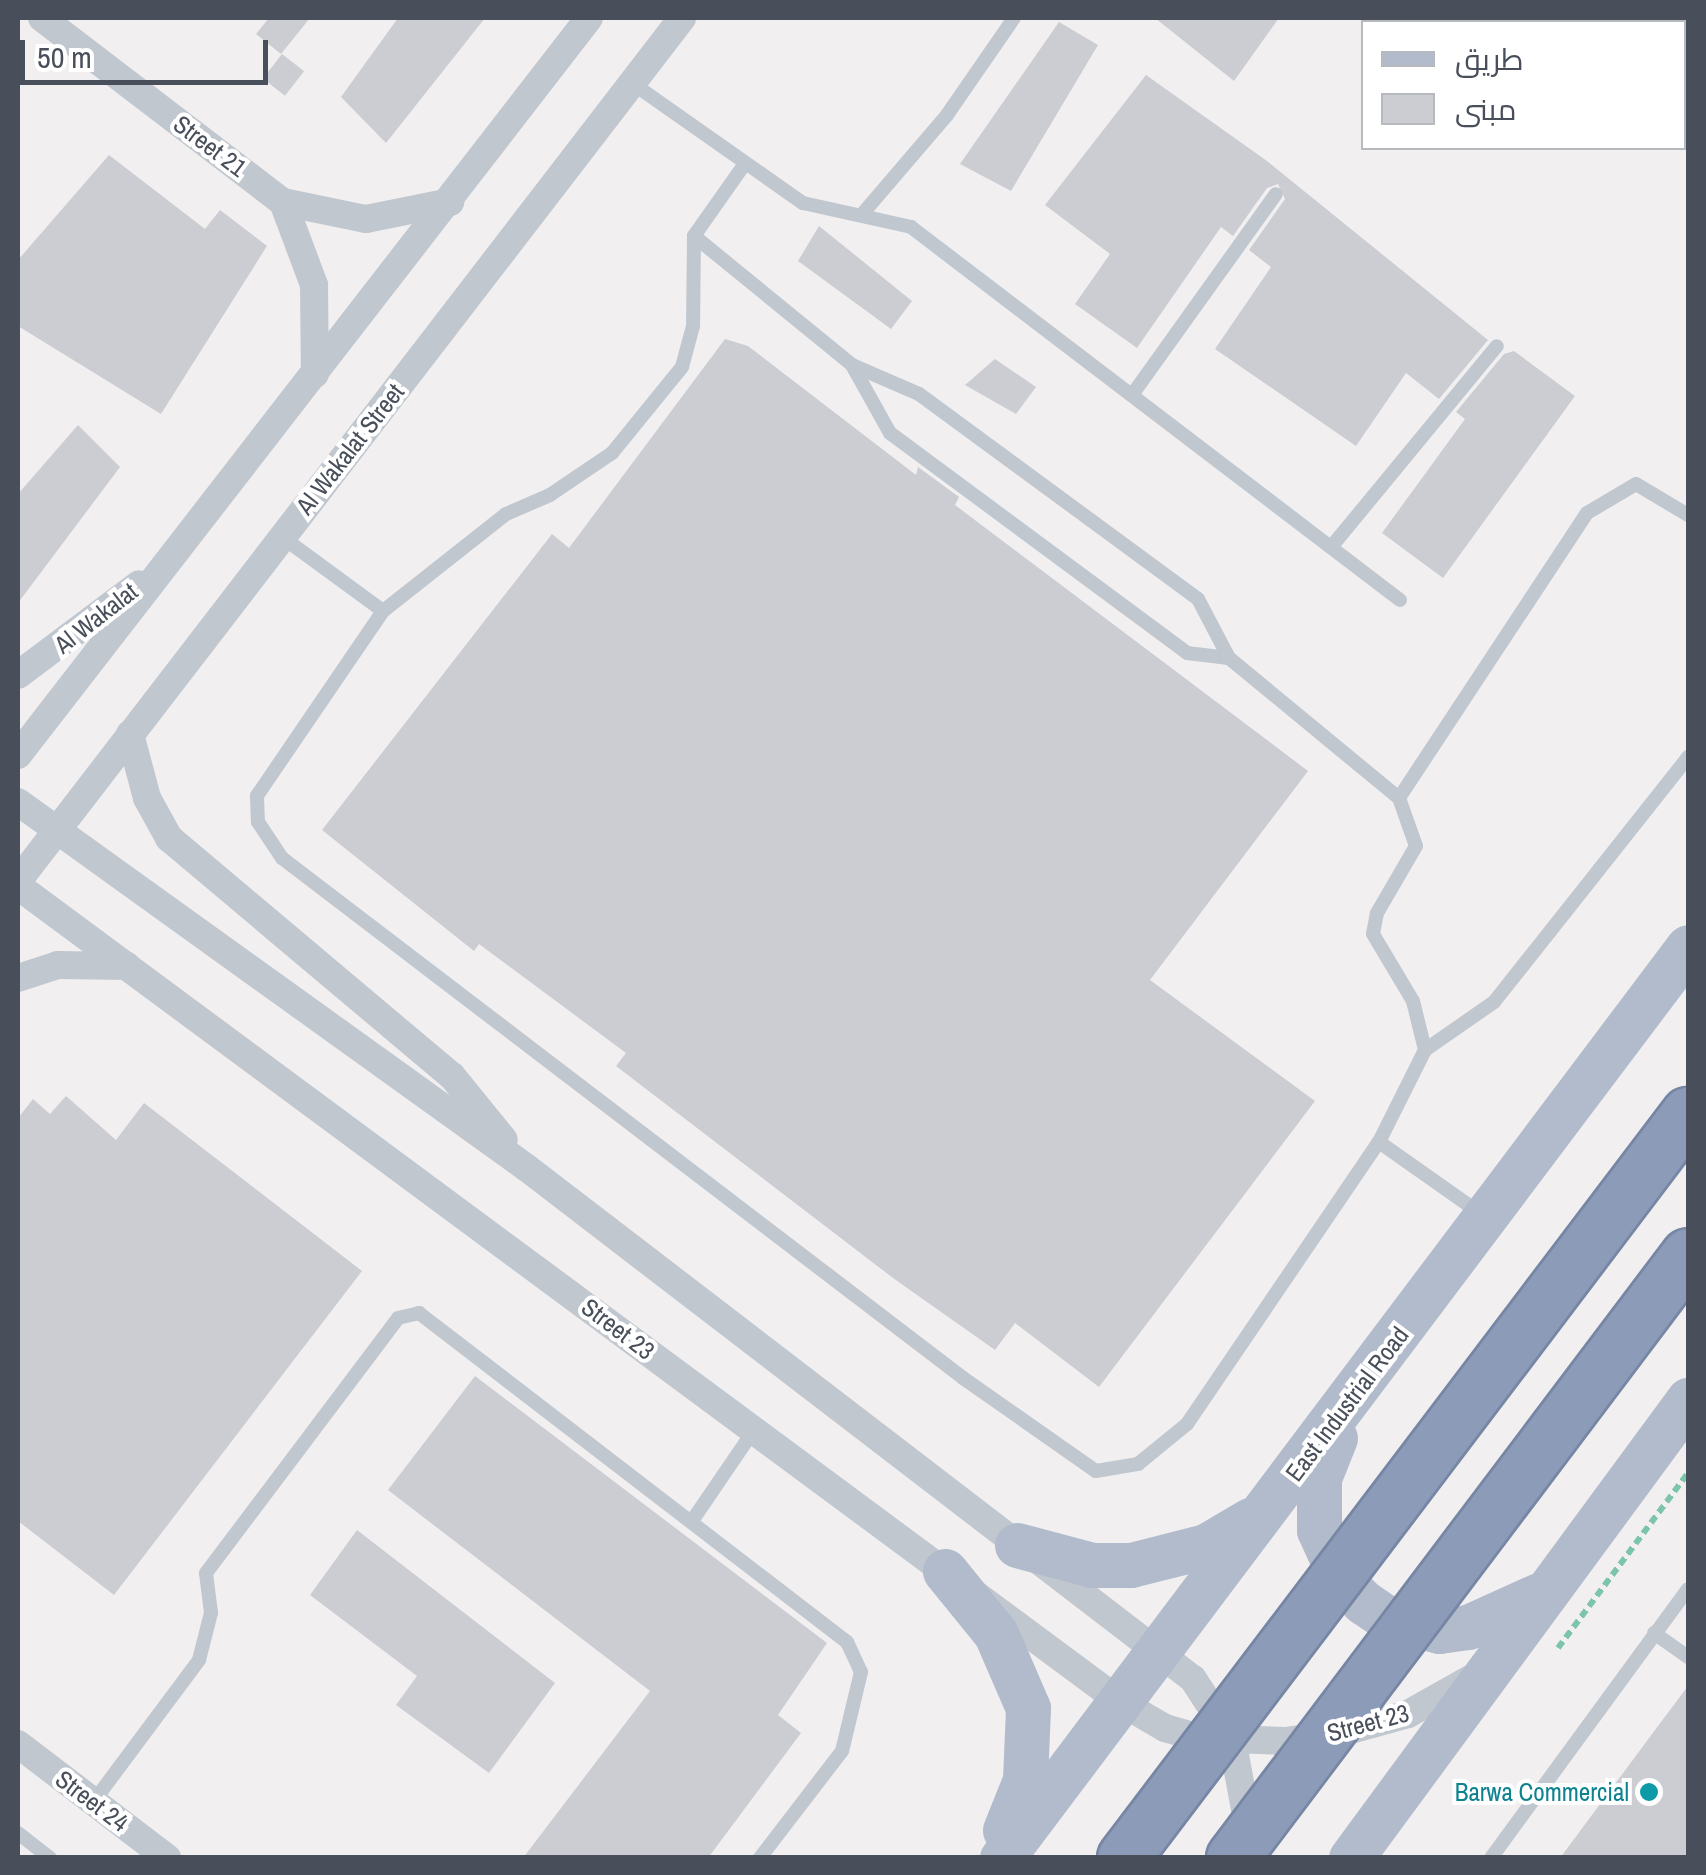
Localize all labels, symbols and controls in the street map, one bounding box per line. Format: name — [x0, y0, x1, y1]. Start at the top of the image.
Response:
scale bar — [25, 20, 272, 82]
legend — [1361, 20, 1686, 150]
text: 50 m — [37, 37, 92, 77]
text: طريق — [1455, 39, 1524, 79]
text: مبنى — [1455, 89, 1516, 129]
street label: Street 21 — [168, 109, 252, 183]
street label: Al Wakalat Street — [290, 378, 410, 520]
street label: Al Wakalat — [48, 576, 144, 660]
street label: Street 23 — [576, 1292, 660, 1366]
street label: East Industrial Road — [1279, 1321, 1415, 1487]
street label: Street 23 — [1324, 1698, 1412, 1748]
street label: Street 24 — [50, 1764, 134, 1838]
place label: Barwa Commercial — [1455, 1777, 1629, 1807]
marker: Barwa Commercial — [1638, 1781, 1660, 1803]

